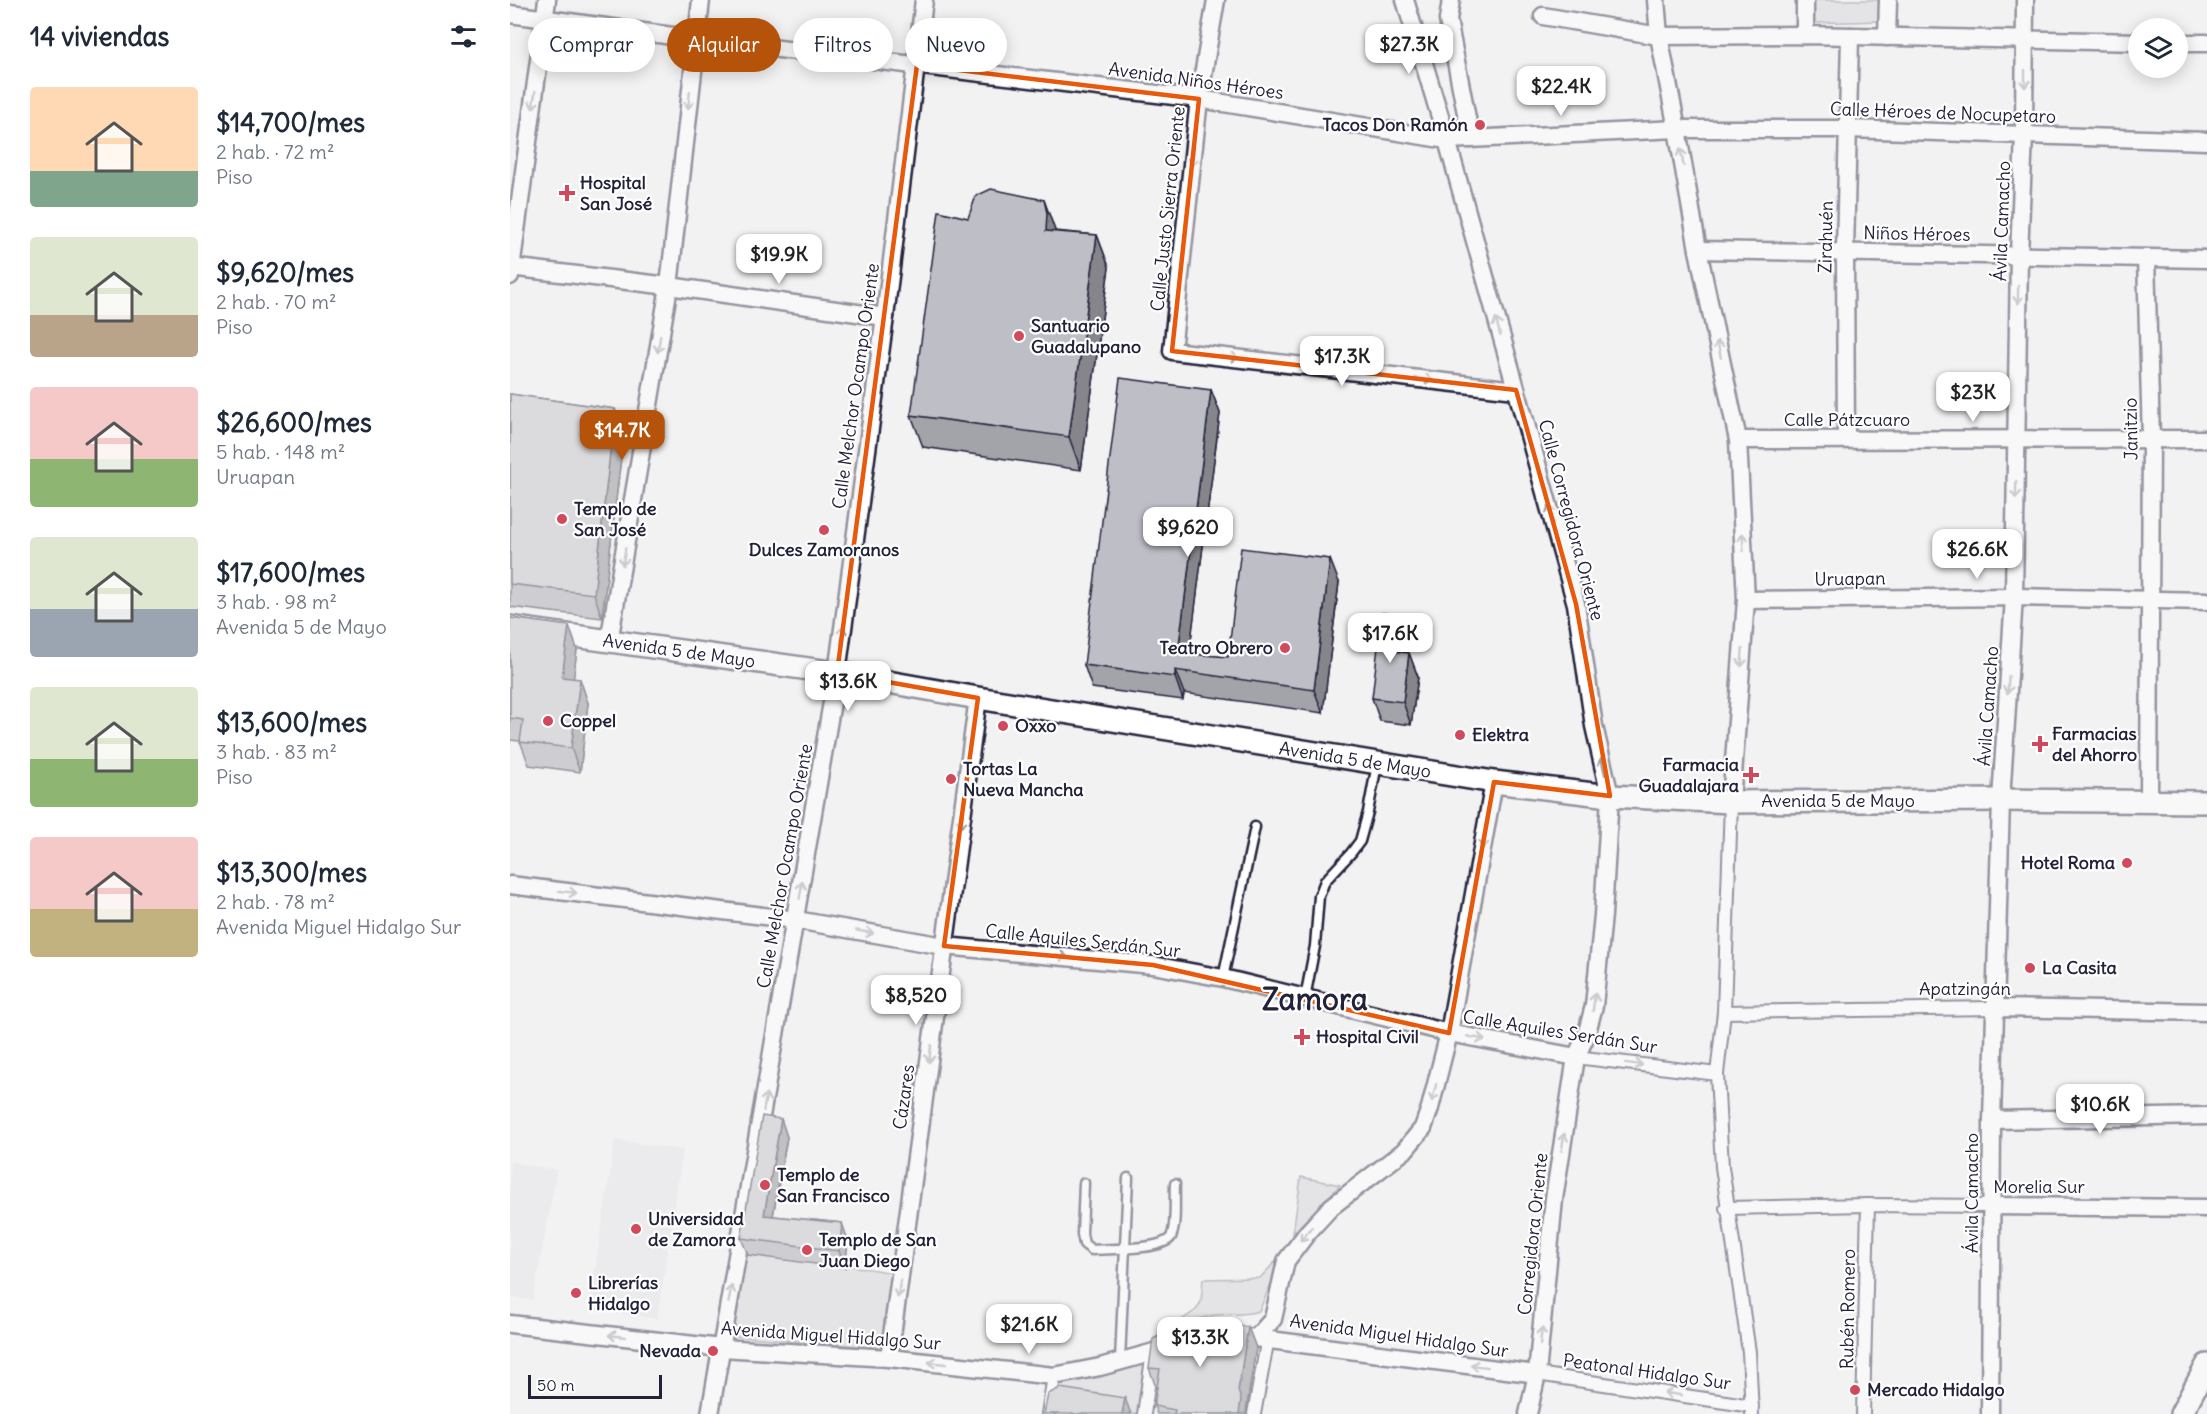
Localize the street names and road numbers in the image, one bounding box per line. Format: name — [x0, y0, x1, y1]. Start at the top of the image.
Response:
street label: Avenida Niños Héroes — [1107, 57, 1285, 104]
street label: Calle Héroes de Nocupetaro — [1830, 97, 2056, 128]
street label: Calle Justo Sierra Oriente — [1145, 105, 1190, 313]
street label: Ávila Camacho — [1988, 160, 2015, 282]
street label: Zirahuén — [1813, 201, 1838, 273]
street label: Niños Héroes — [1863, 221, 1971, 246]
street label: Calle Melchor Ocampo Oriente — [827, 262, 884, 510]
street label: Janitzio — [2118, 397, 2143, 461]
street label: Calle Pátzcuaro — [1784, 408, 1910, 431]
street label: Calle Corregidora Oriente — [1534, 417, 1609, 623]
street label: Uruapan — [1814, 566, 1886, 591]
street label: Avenida 5 de Mayo — [601, 628, 757, 673]
street label: Ávila Camacho — [1972, 645, 2003, 767]
street label: Avenida 5 de Mayo — [1277, 736, 1433, 783]
street label: Calle Melchor Ocampo Oriente — [752, 742, 817, 990]
street label: Avenida 5 de Mayo — [1761, 789, 1915, 812]
street label: Calle Aquiles Serdán Sur — [984, 919, 1183, 962]
street label: Apatzingán — [1919, 977, 2011, 1000]
street label: Calle Aquiles Serdán Sur — [1461, 1005, 1660, 1058]
street label: Cázares — [888, 1063, 919, 1131]
street label: Ávila Camacho — [1960, 1133, 1983, 1253]
street label: Corregidora Oriente — [1513, 1152, 1552, 1316]
street label: Morelia Sur — [1993, 1175, 2085, 1198]
street label: Rubén Romero — [1835, 1249, 1860, 1369]
street label: Avenida Miguel Hidalgo Sur — [1288, 1309, 1511, 1362]
street label: Avenida Miguel Hidalgo Sur — [720, 1316, 943, 1355]
street label: Peatonal Hidalgo Sur — [1562, 1348, 1733, 1395]

